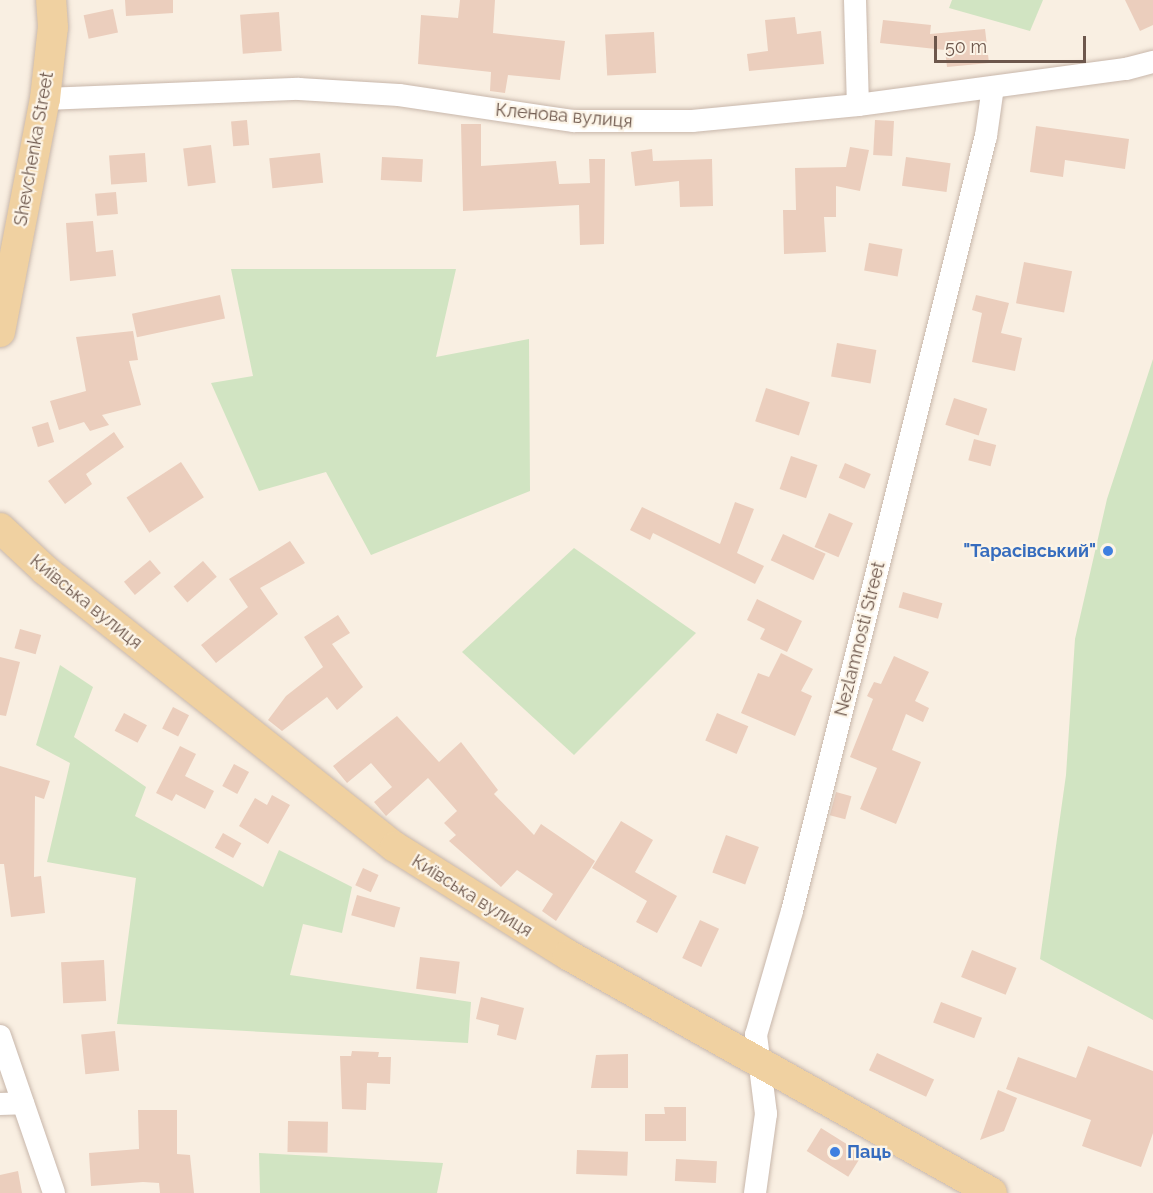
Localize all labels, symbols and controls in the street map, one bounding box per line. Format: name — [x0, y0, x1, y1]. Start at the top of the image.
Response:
scale bar — [937, 24, 1088, 62]
text: 50 m — [945, 36, 987, 57]
street label: Shevchenka Street — [10, 70, 58, 228]
street label: Кленова вулиця — [495, 99, 633, 133]
place label: "Тарасівський" — [963, 540, 1096, 562]
marker: "Тарасівський" — [1101, 544, 1115, 558]
street label: Київська вулиця — [26, 550, 146, 654]
street label: Nezlamnosti Street — [830, 559, 890, 719]
street label: Київська вулиця — [408, 850, 536, 942]
place label: Паць — [847, 1141, 891, 1163]
marker: Паць — [828, 1145, 842, 1159]

